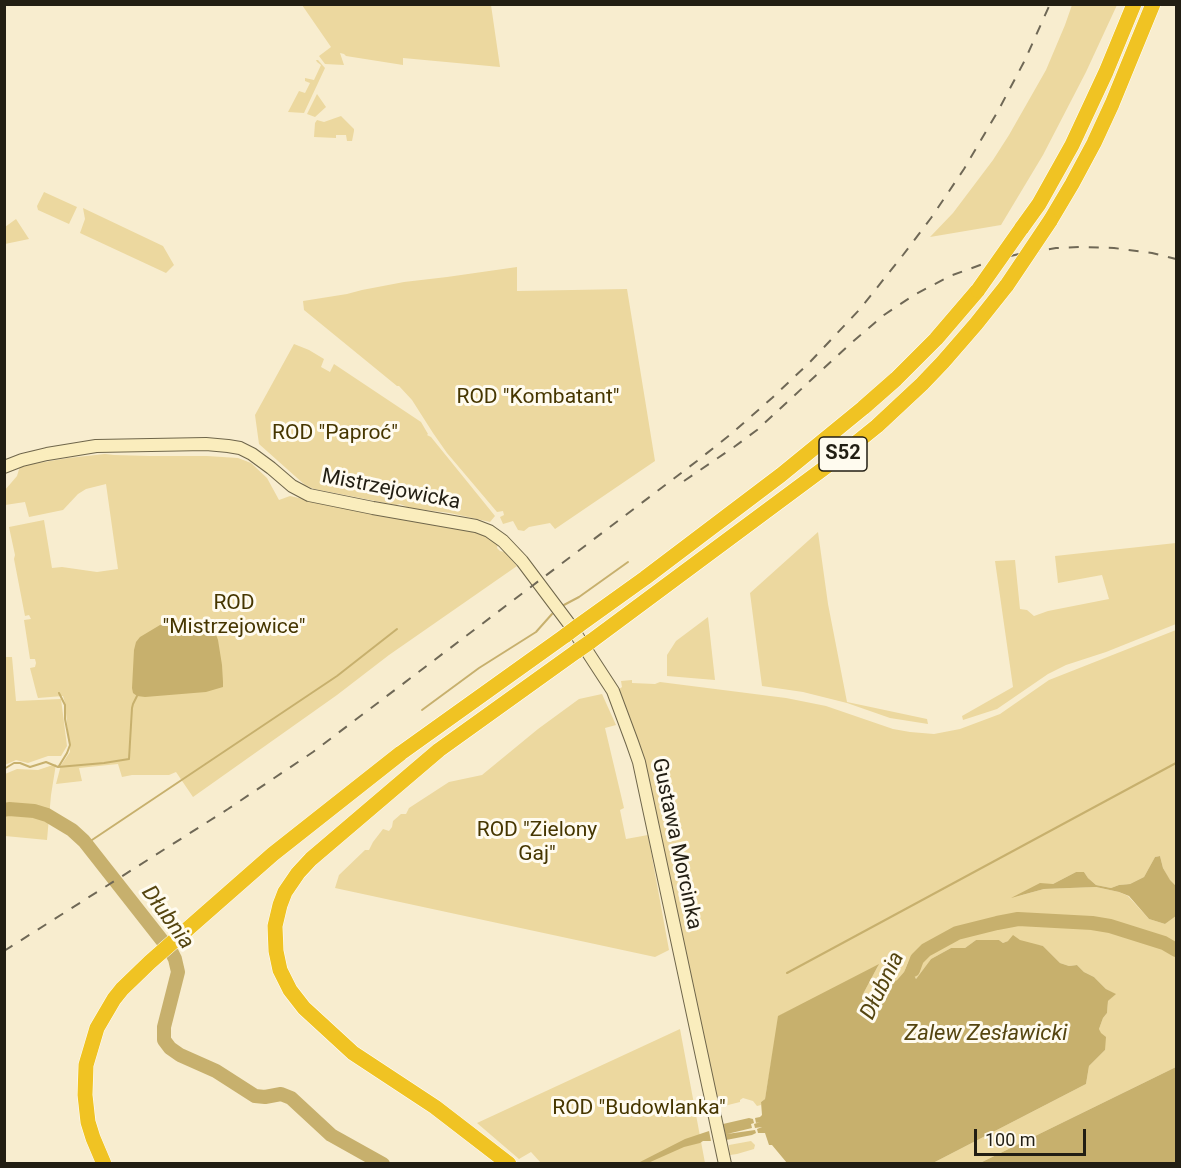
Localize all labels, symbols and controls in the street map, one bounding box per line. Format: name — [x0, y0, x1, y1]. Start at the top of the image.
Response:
park label: ROD "Kombatant" — [456, 385, 620, 411]
park label: ROD "Paproć" — [272, 421, 398, 447]
road number: S52 — [819, 437, 867, 471]
street label: Mistrzejowicka — [320, 464, 462, 516]
park label: ROD "Mistrzejowice" — [163, 591, 305, 641]
street label: Gustawa Morcinka — [646, 756, 706, 932]
park label: ROD "Zielony Gaj" — [477, 818, 597, 868]
water label: Dłubnia — [135, 881, 199, 955]
water label: Dłubnia — [855, 948, 911, 1024]
water label: Zalew Zesławicki — [904, 1021, 1068, 1047]
park label: ROD "Budowlanka" — [552, 1096, 726, 1122]
scale bar — [977, 1117, 1090, 1155]
text: 100 m — [985, 1129, 1036, 1150]

